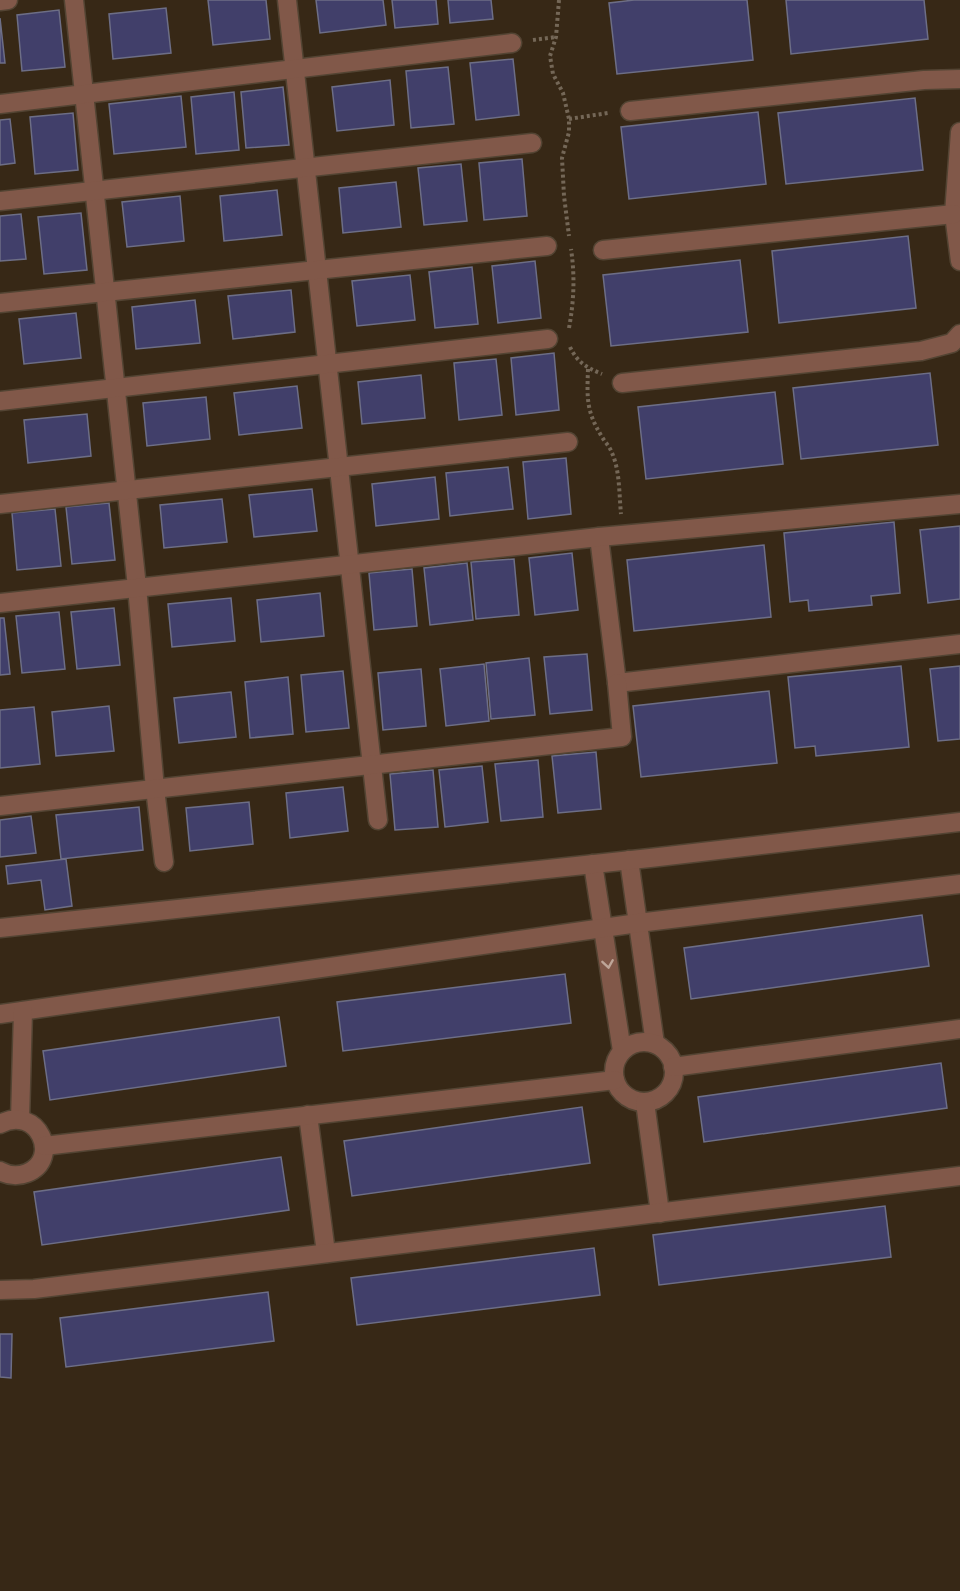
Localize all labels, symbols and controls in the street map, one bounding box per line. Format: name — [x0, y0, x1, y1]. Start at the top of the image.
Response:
one-way arrow — [602, 959, 614, 968]

